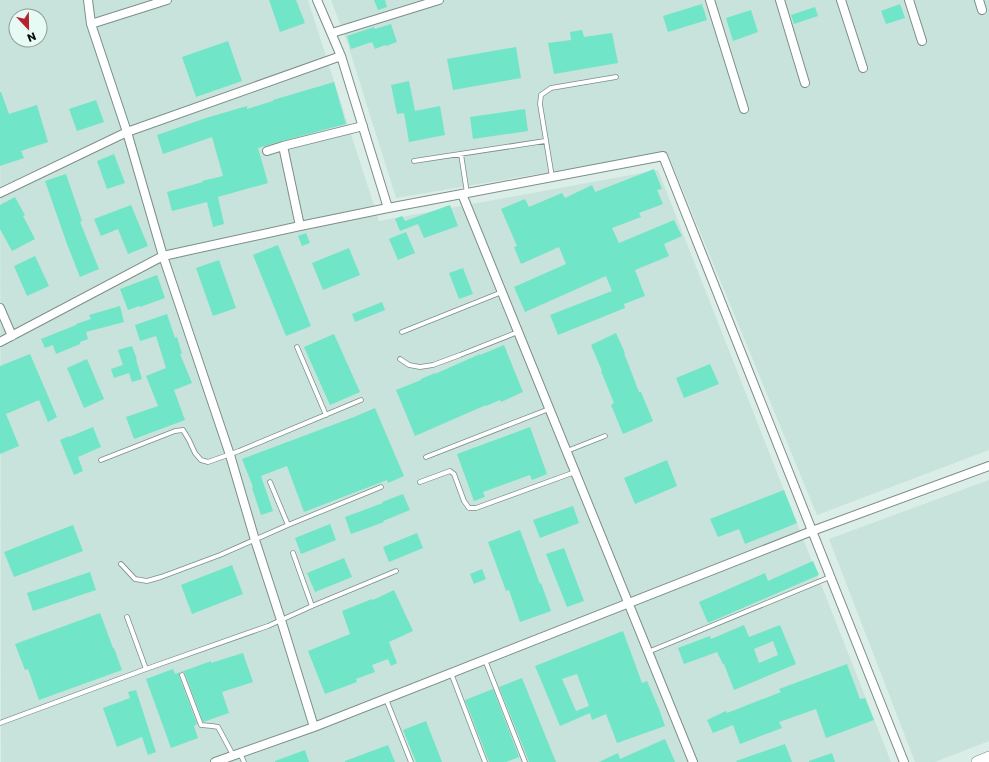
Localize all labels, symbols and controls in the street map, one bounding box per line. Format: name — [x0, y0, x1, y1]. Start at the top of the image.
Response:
north arrow — [8, 8, 48, 48]
text: N — [25, 28, 39, 46]

